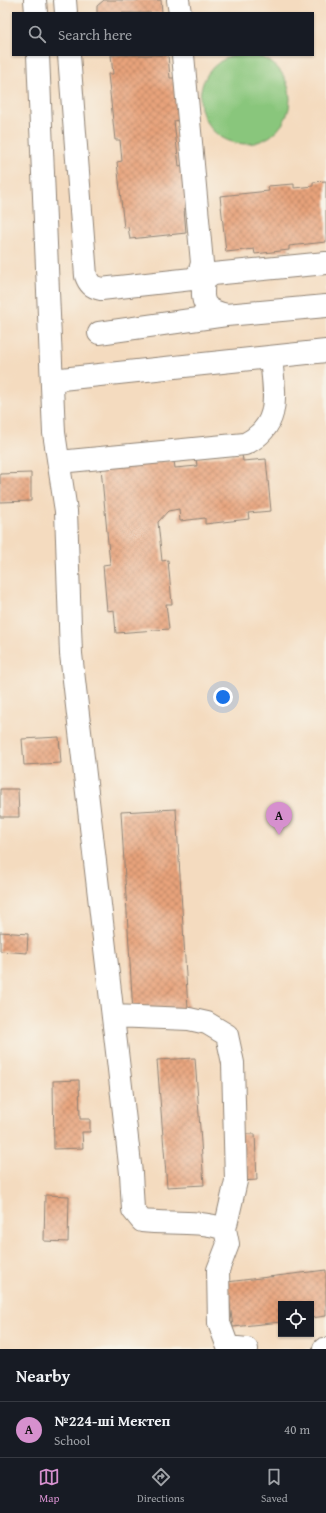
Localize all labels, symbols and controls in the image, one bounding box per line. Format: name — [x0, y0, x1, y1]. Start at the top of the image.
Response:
search box — [12, 12, 314, 56]
icon: search — [26, 23, 48, 45]
text: Search here — [58, 24, 132, 45]
your location — [213, 687, 233, 707]
pin: A — [266, 802, 292, 835]
map controls — [278, 1301, 314, 1337]
button: locate — [278, 1301, 314, 1337]
text: Nearby — [16, 1363, 70, 1388]
text: №224-ші Мектеп — [54, 1410, 171, 1431]
text: A — [25, 1420, 33, 1439]
text: 40 m — [284, 1420, 310, 1439]
text: School — [54, 1431, 90, 1450]
tab: Map — [38, 1466, 60, 1506]
tab: Directions — [137, 1466, 184, 1506]
tab: Saved — [261, 1466, 288, 1506]

